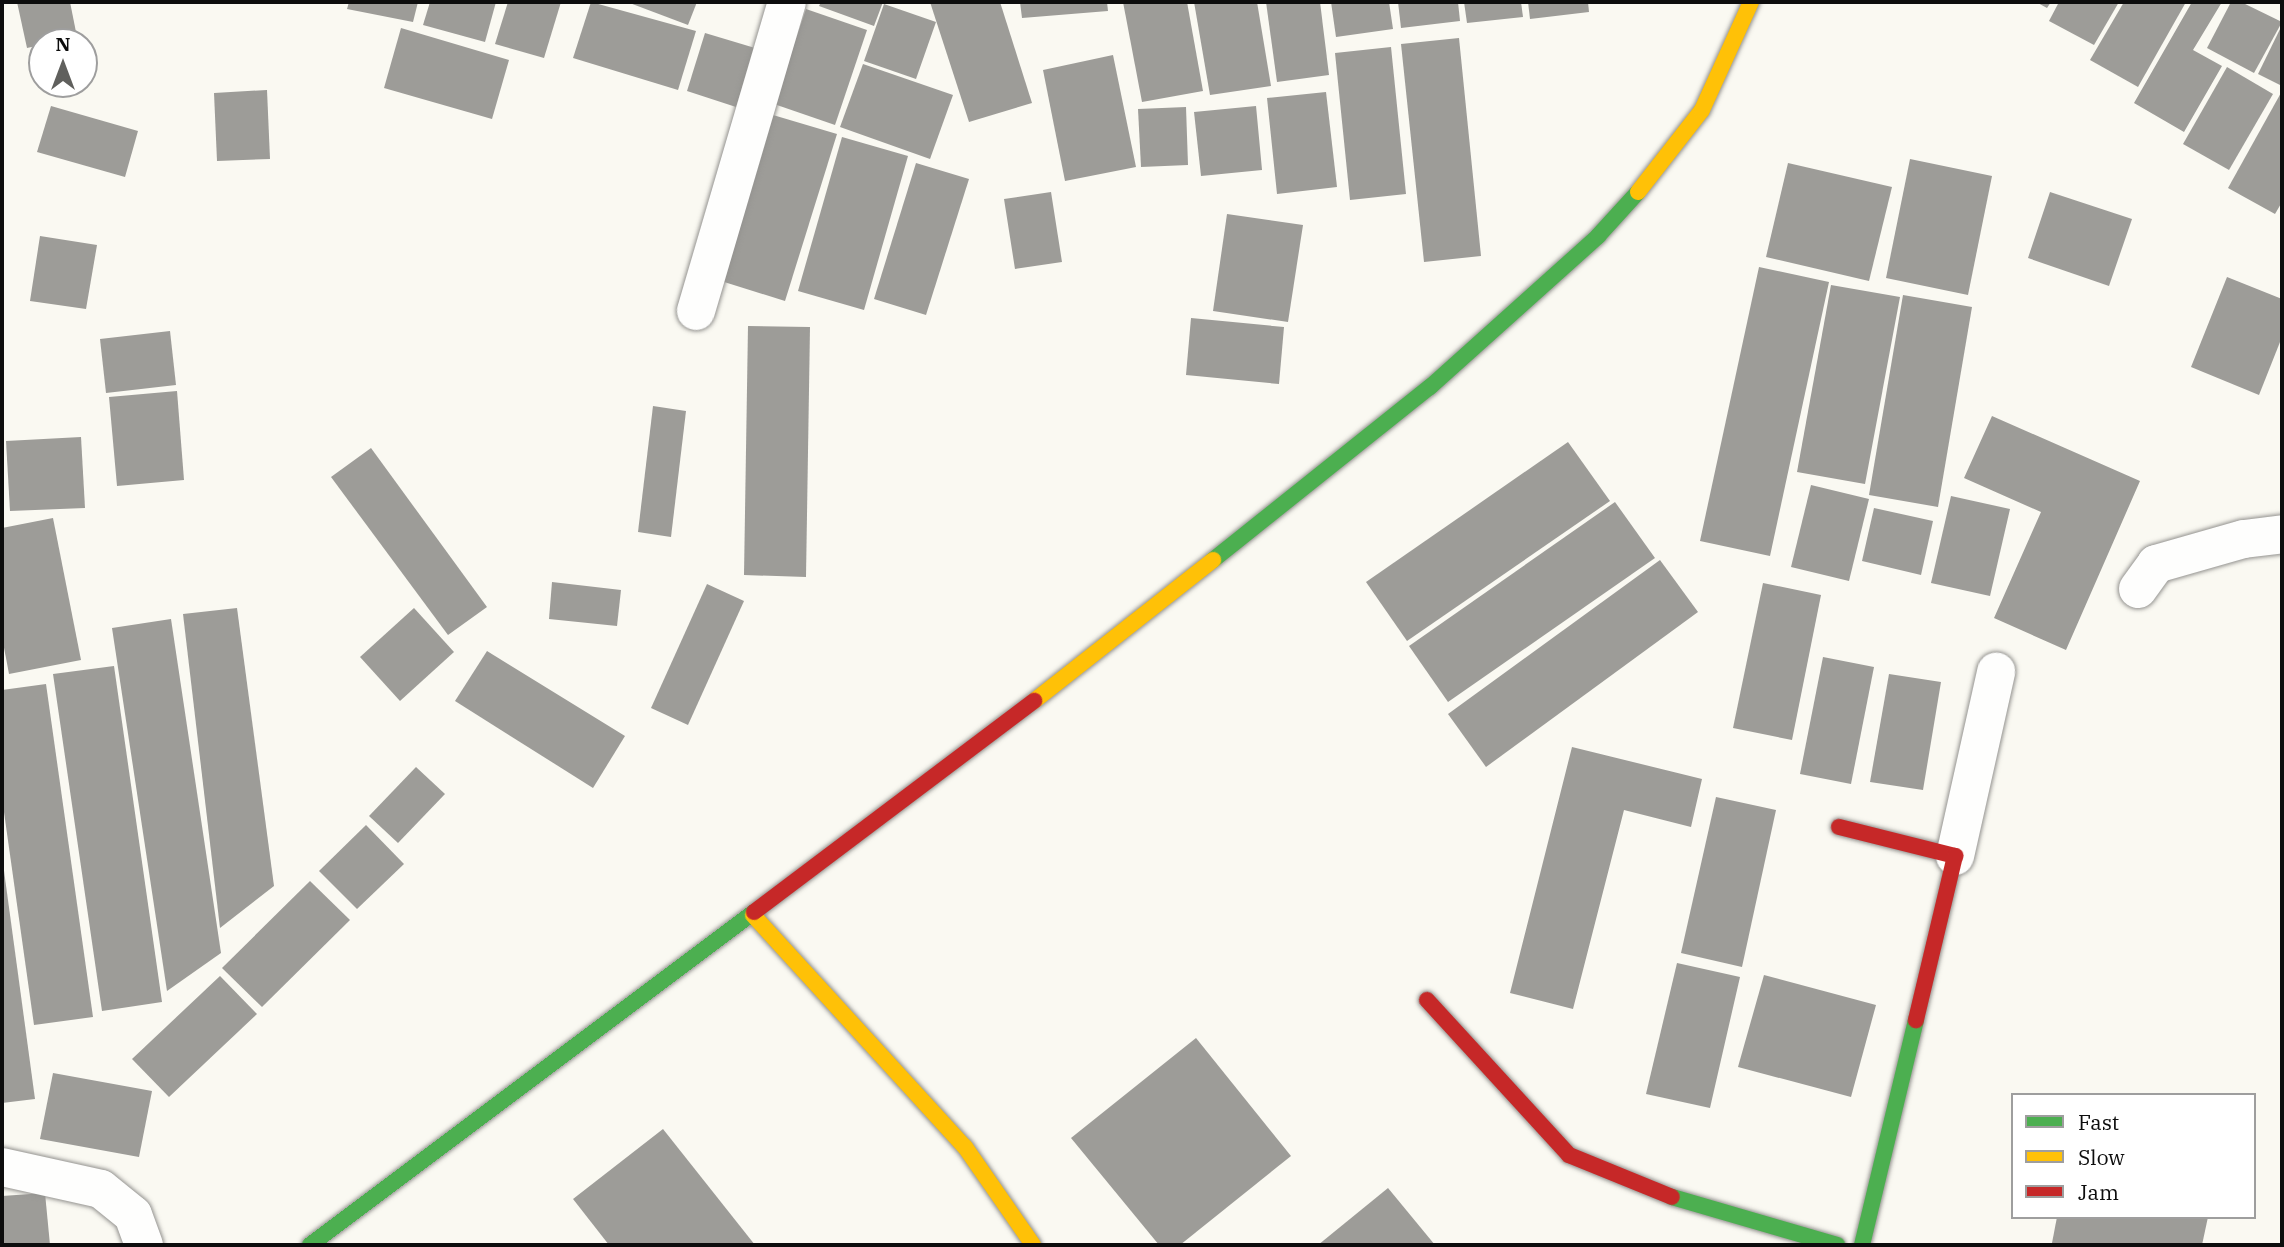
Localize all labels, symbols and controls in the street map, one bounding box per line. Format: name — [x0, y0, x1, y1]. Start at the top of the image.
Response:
north arrow — [28, 28, 98, 98]
text: N — [55, 32, 71, 56]
legend — [2011, 1093, 2256, 1219]
text: Fast — [2078, 1108, 2119, 1136]
text: Slow — [2078, 1143, 2125, 1171]
text: Jam — [2078, 1178, 2119, 1206]

